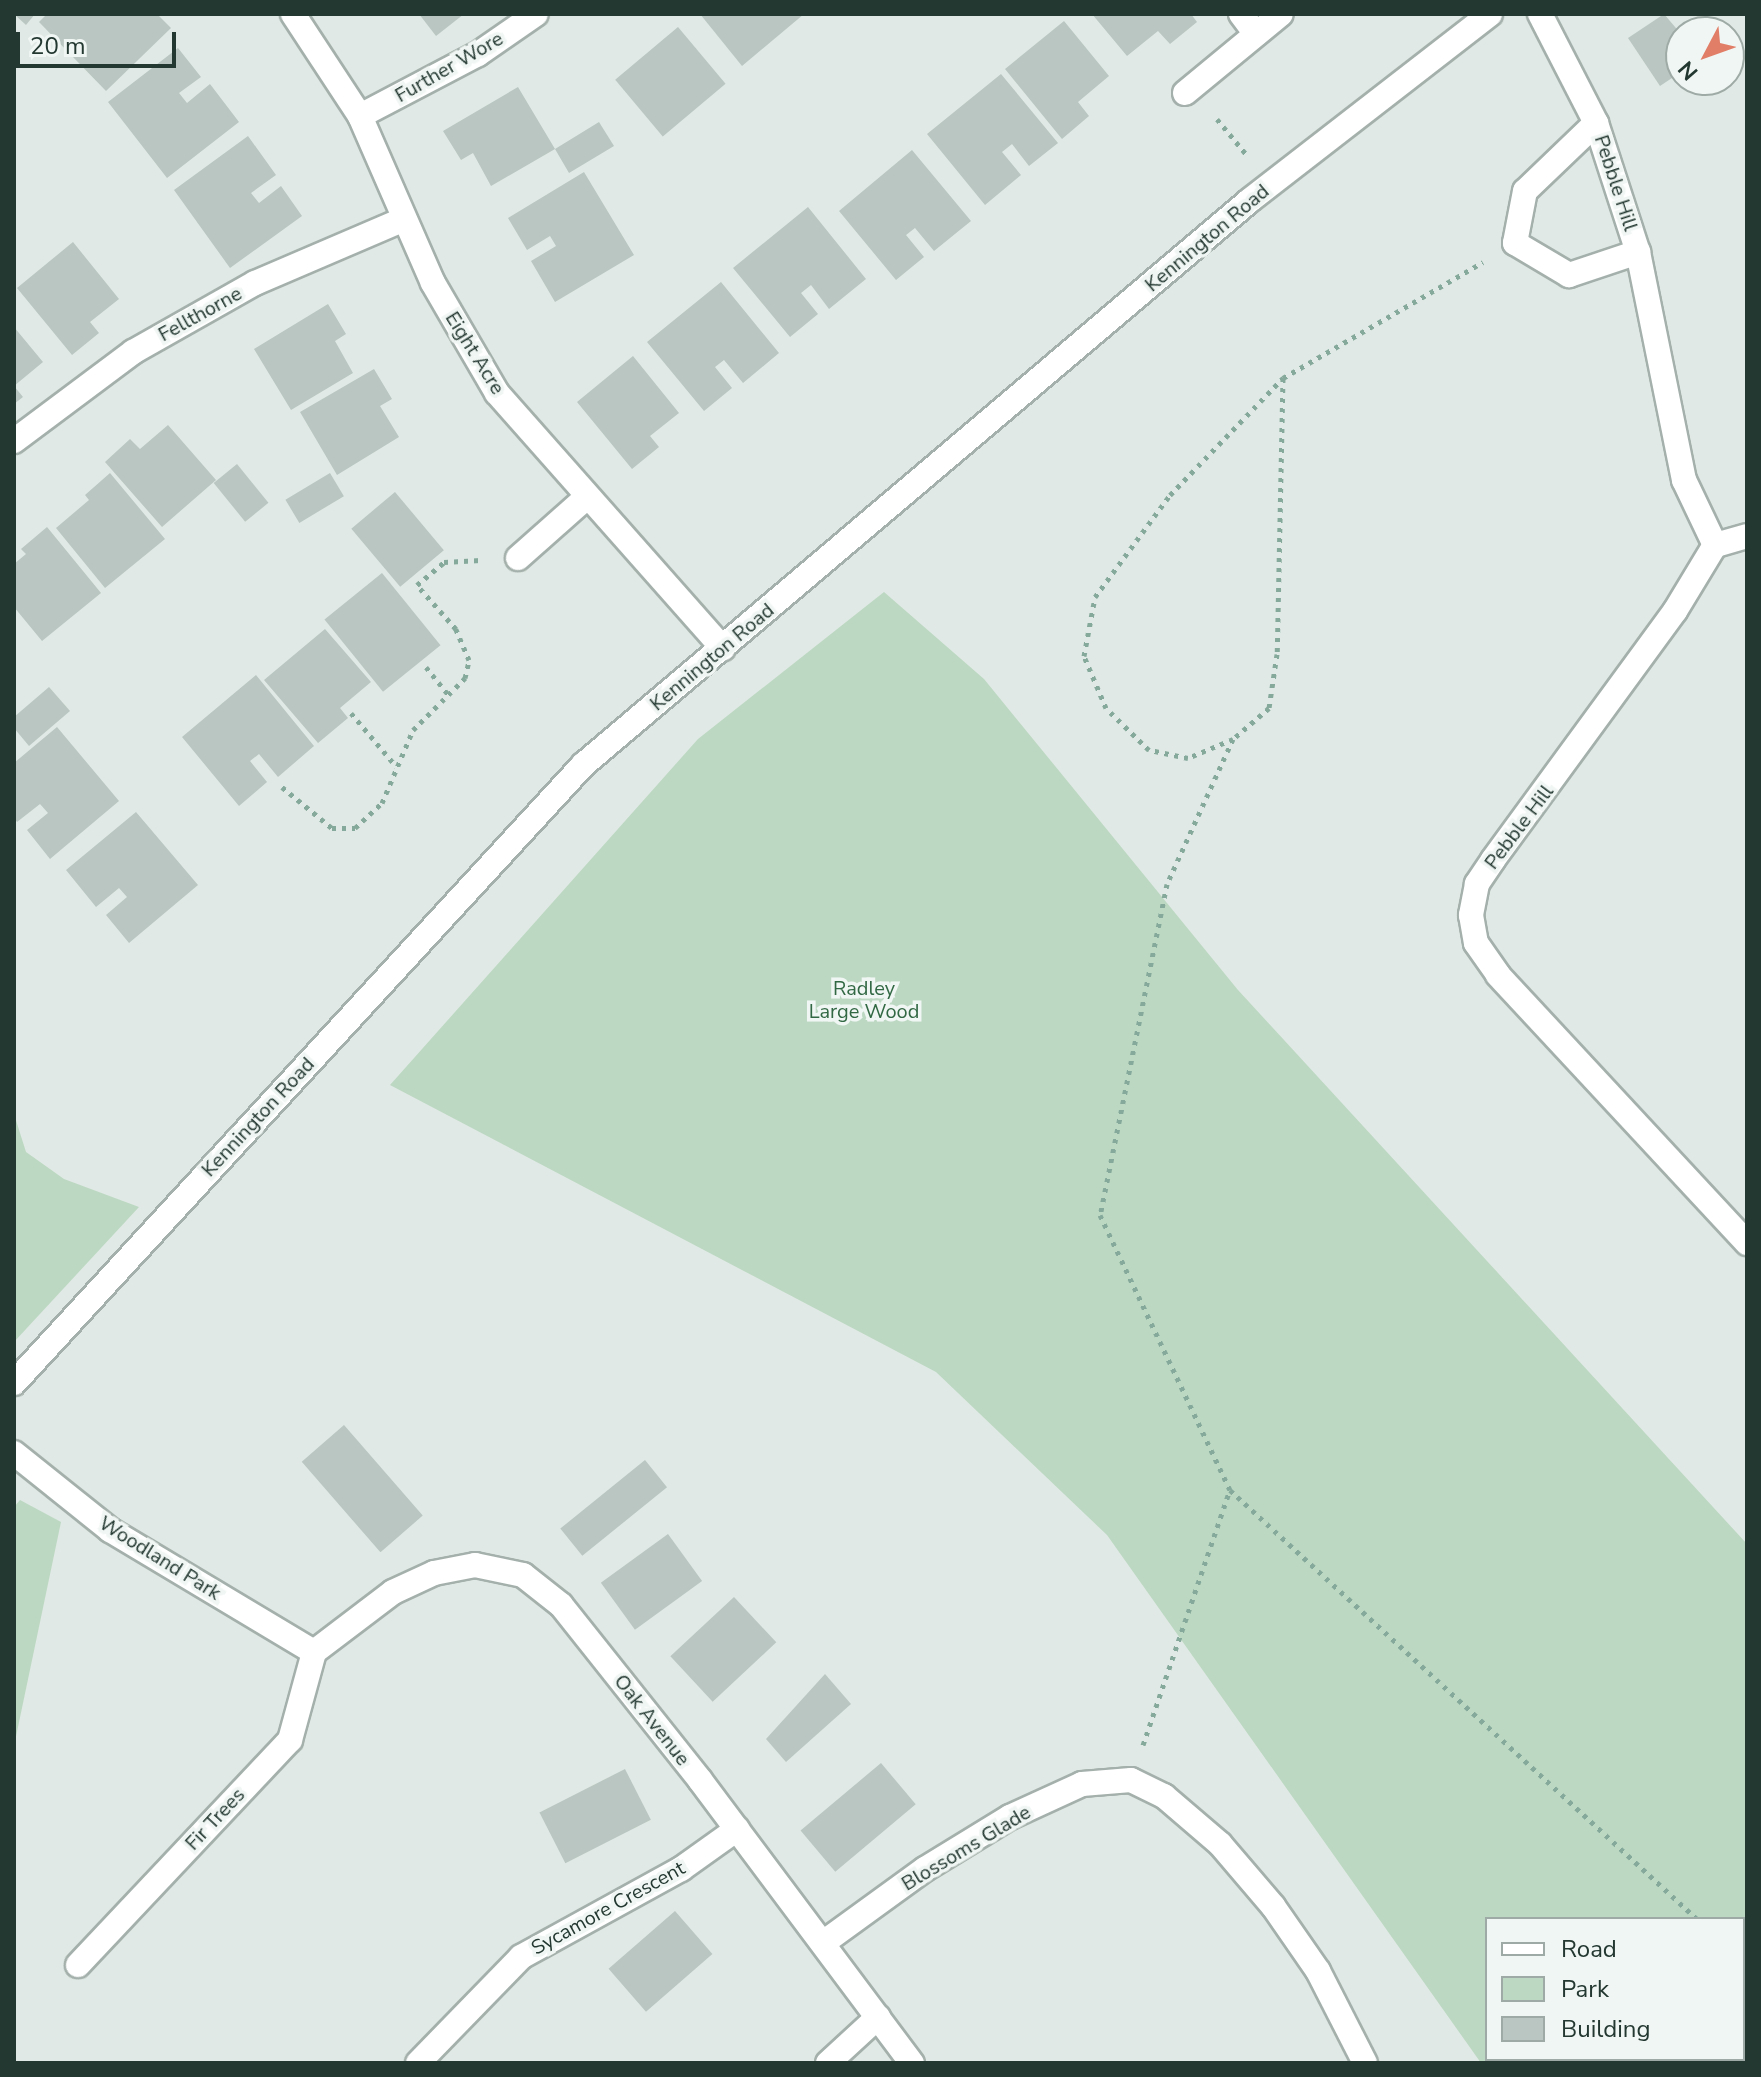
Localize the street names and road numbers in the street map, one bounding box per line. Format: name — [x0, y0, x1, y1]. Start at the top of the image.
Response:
street label: Further Wore — [391, 26, 507, 108]
street label: Pebble Hill — [1589, 132, 1643, 234]
street label: Kennington Road — [1140, 179, 1274, 297]
street label: Fellthorne — [154, 281, 246, 347]
street label: Eight Acre — [440, 307, 510, 399]
street label: Kennington Road — [645, 598, 779, 716]
street label: Pebble Hill — [1479, 780, 1559, 874]
street label: Kennington Road — [197, 1052, 319, 1182]
street label: Woodland Park — [95, 1511, 225, 1605]
street label: Oak Avenue — [609, 1670, 695, 1770]
street label: Fir Trees — [180, 1783, 250, 1855]
street label: Blossoms Glade — [897, 1800, 1035, 1896]
street label: Sycamore Crescent — [527, 1856, 689, 1960]

